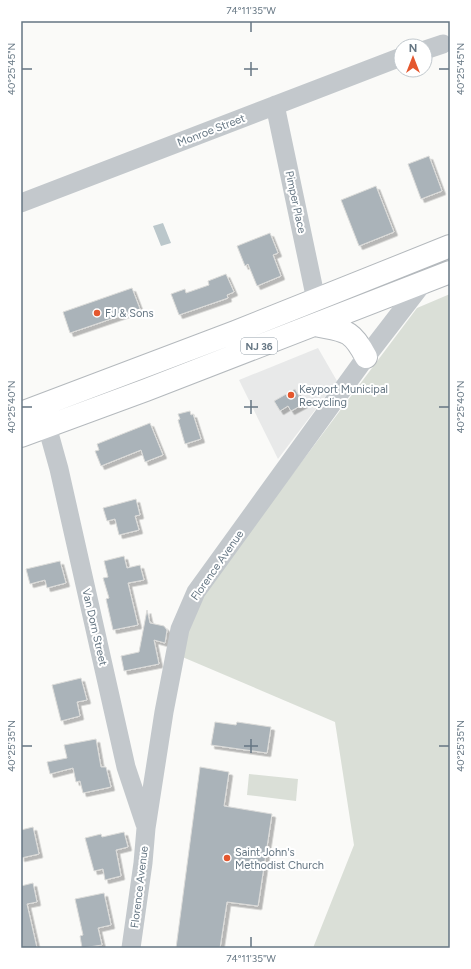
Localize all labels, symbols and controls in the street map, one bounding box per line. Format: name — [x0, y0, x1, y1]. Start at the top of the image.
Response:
text: 74°11'35"W — [226, 4, 276, 17]
north arrow — [393, 38, 433, 78]
text: N — [409, 42, 417, 55]
text: 40°25'45"N — [5, 43, 18, 95]
text: 40°25'45"N — [454, 43, 467, 95]
street label: Monroe Street — [175, 112, 247, 149]
street label: Pimper Place — [283, 170, 308, 235]
place label: FJ & Sons — [105, 307, 154, 320]
marker: FJ & Sons — [92, 308, 102, 318]
road number: NJ 36 — [241, 338, 277, 354]
text: 40°25'40"N — [5, 380, 18, 434]
text: 40°25'40"N — [454, 380, 467, 434]
place label: Keyport Municipal Recycling — [299, 383, 388, 409]
marker: Keyport Municipal Recycling — [286, 390, 296, 400]
street label: Florence Avenue — [188, 528, 246, 603]
street label: Van Dorn Street — [79, 587, 110, 667]
text: 40°25'35"N — [5, 720, 18, 772]
text: 40°25'35"N — [454, 720, 467, 772]
street label: Florence Avenue — [128, 845, 151, 929]
place label: Saint John's Methodist Church — [235, 846, 324, 872]
marker: Saint John's Methodist Church — [222, 853, 232, 863]
text: 74°11'35"W — [226, 952, 276, 965]

